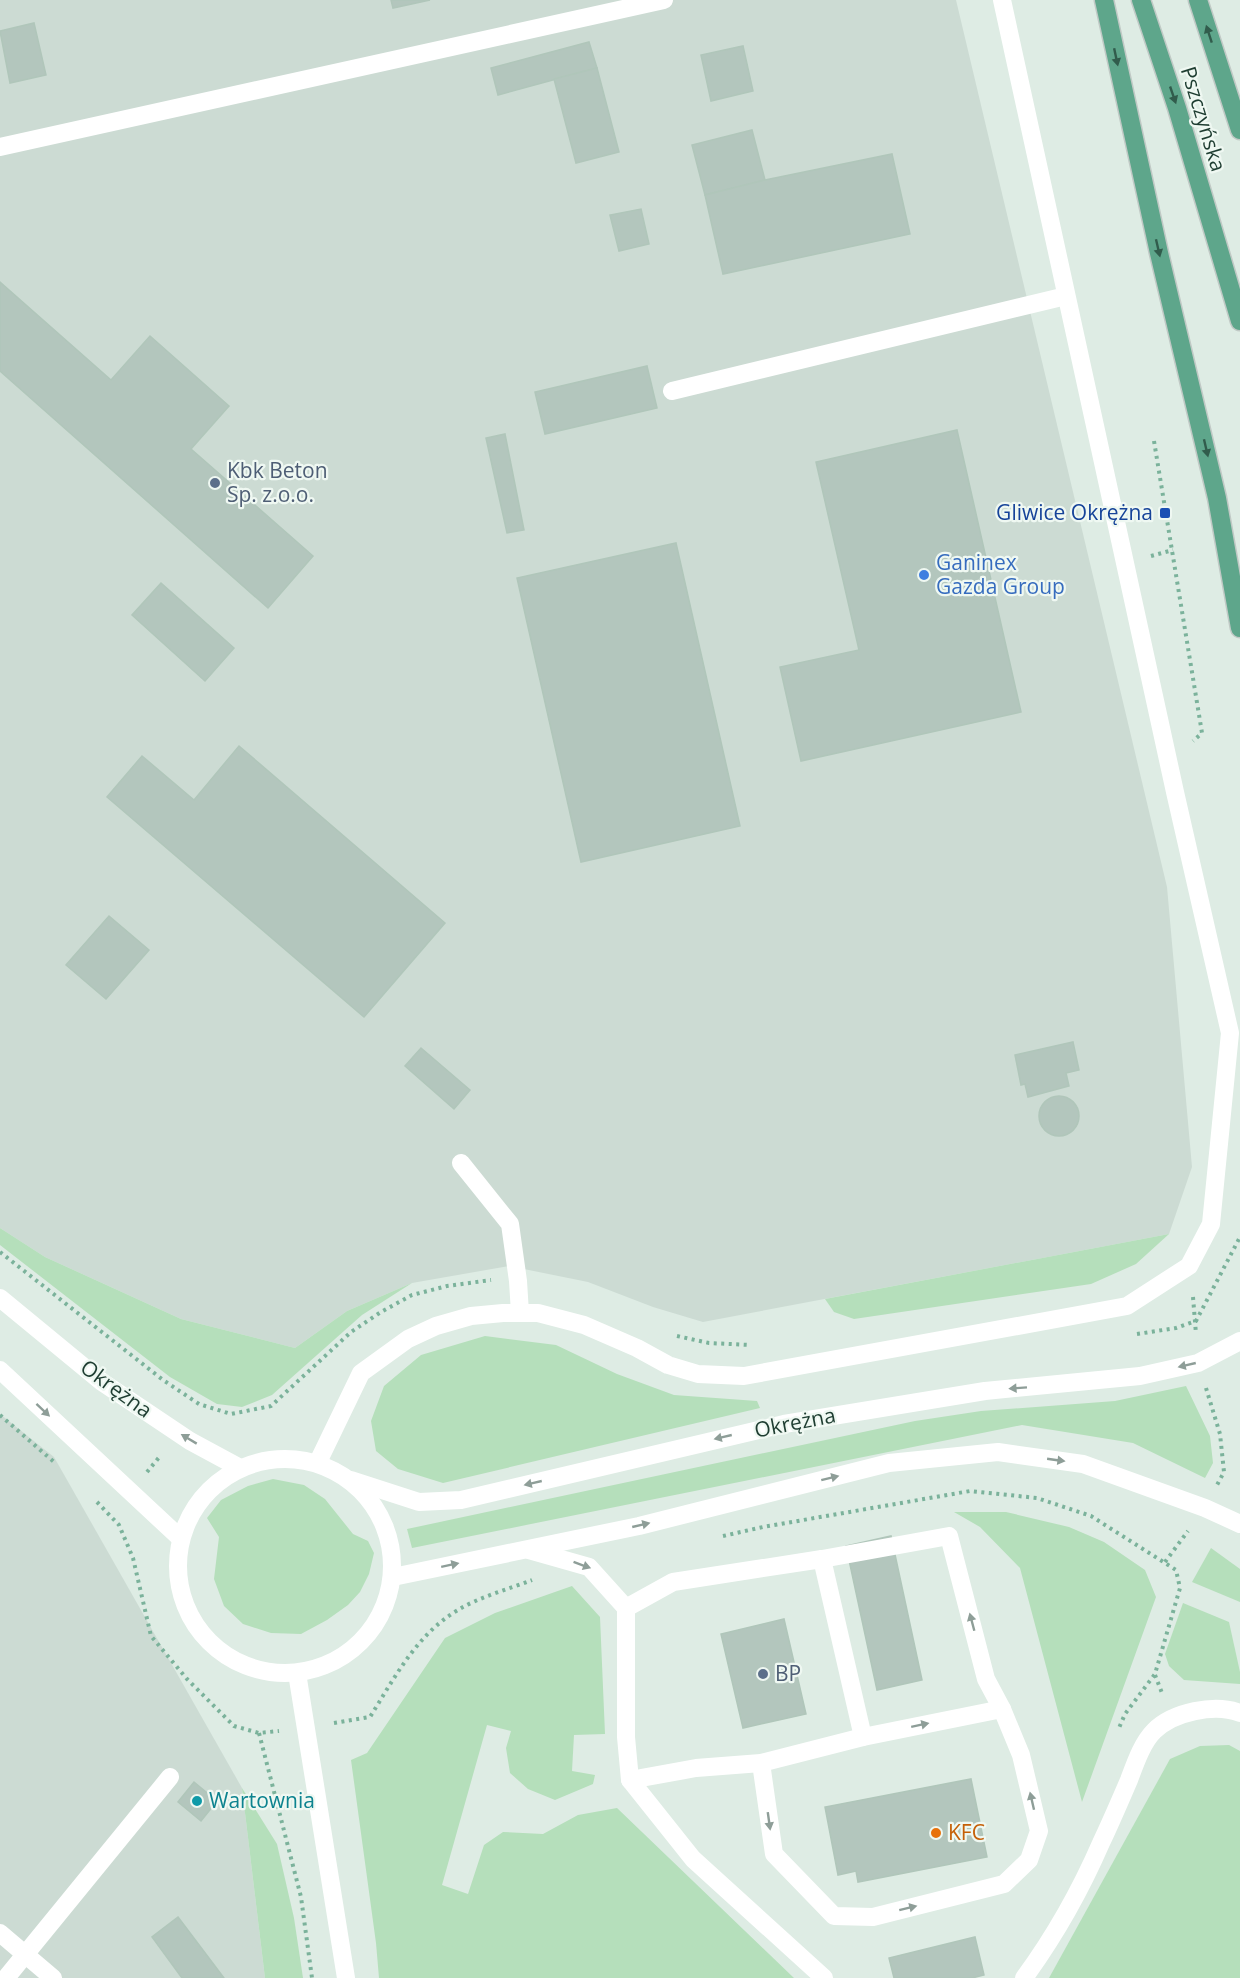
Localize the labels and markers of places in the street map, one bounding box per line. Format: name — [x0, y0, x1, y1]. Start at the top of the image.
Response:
place label: Kbk Beton Sp. z.o.o. — [227, 456, 328, 508]
marker: Kbk Beton Sp. z.o.o. — [208, 476, 222, 490]
place label: Gliwice Okrężna — [996, 498, 1153, 526]
marker: Gliwice Okrężna — [1158, 506, 1172, 520]
place label: Ganinex Gazda Group — [936, 548, 1065, 600]
marker: Ganinex Gazda Group — [917, 568, 931, 582]
place label: BP — [775, 1659, 801, 1687]
marker: BP — [756, 1667, 770, 1681]
place label: Wartownia — [209, 1786, 315, 1814]
marker: Wartownia — [190, 1794, 204, 1808]
place label: KFC — [948, 1818, 985, 1846]
marker: KFC — [929, 1826, 943, 1840]

